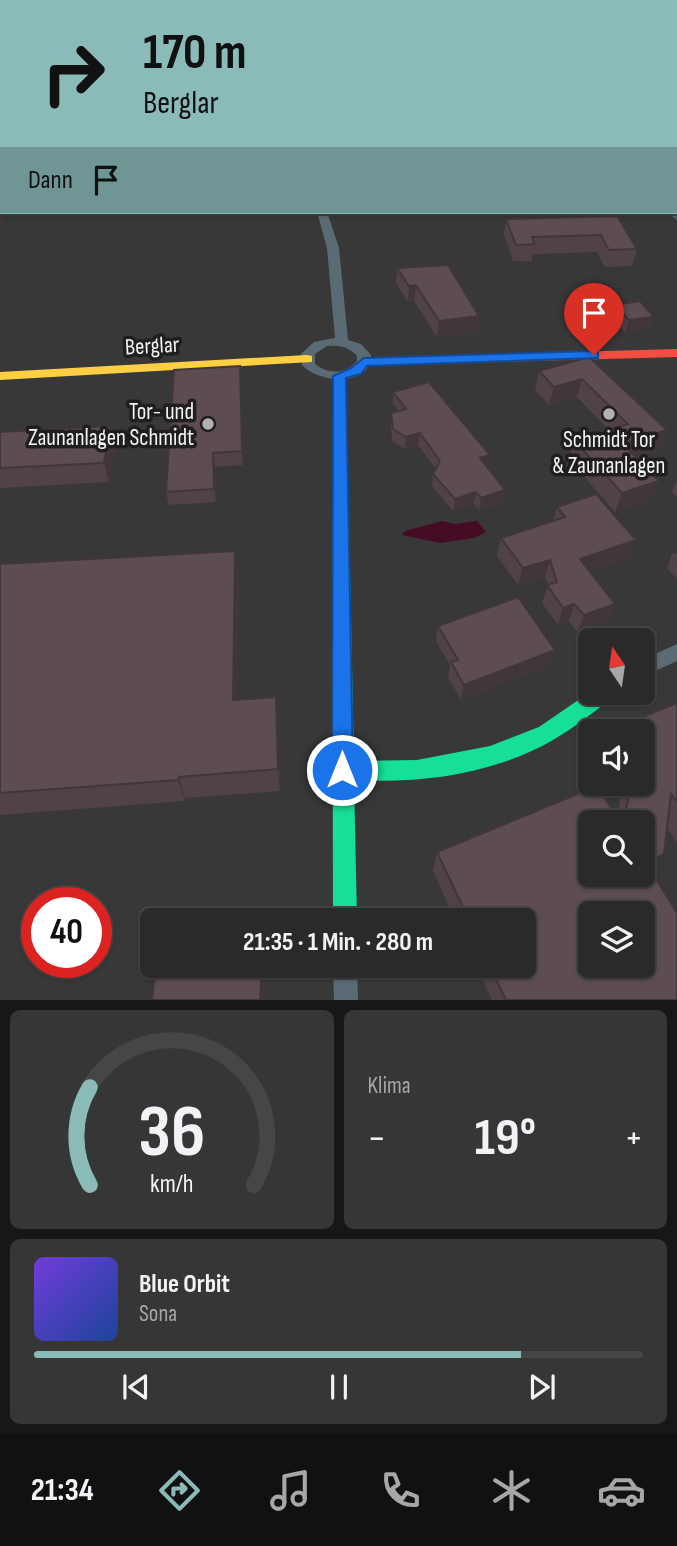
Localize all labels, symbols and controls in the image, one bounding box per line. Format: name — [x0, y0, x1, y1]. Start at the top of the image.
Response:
text: 170 m — [143, 24, 247, 83]
icon: right — [28, 28, 119, 119]
text: Berglar — [143, 84, 219, 123]
icon: arrive — [87, 161, 125, 199]
text: Dann — [28, 165, 73, 196]
pin — [564, 283, 624, 355]
icon: arrive — [575, 294, 613, 332]
street label: Berglar — [124, 331, 180, 361]
place label: Tor- und Zaunanlagen Schmidt — [28, 398, 194, 452]
marker: Schmidt Tor & Zaunanlagen — [601, 406, 617, 422]
marker: Tor- und Zaunanlagen Schmidt — [200, 416, 216, 432]
place label: Schmidt Tor & Zaunanlagen — [553, 426, 665, 480]
north arrow — [578, 628, 654, 705]
map controls — [578, 628, 655, 978]
button: sound — [578, 719, 655, 796]
position arrow — [305, 733, 379, 807]
button: search — [578, 810, 655, 887]
speed limit sign: 40 — [21, 887, 112, 978]
button: layers — [578, 901, 655, 978]
text: 21:35 · 1 Min. · 280 m — [243, 927, 433, 958]
text: Klima — [368, 1072, 411, 1100]
text: 36 — [138, 1090, 205, 1178]
text: 19° — [475, 1107, 536, 1170]
text: − — [368, 1116, 386, 1161]
text: + — [624, 1116, 643, 1161]
text: km/h — [150, 1169, 193, 1200]
text: Blue Orbit — [139, 1269, 230, 1300]
text: Sona — [139, 1300, 177, 1328]
icon: previous — [117, 1368, 155, 1406]
icon: pause — [320, 1368, 358, 1406]
icon: next — [523, 1368, 561, 1406]
icon: directions — [155, 1466, 204, 1515]
icon: music — [266, 1466, 315, 1515]
icon: phone — [376, 1466, 425, 1515]
icon: climate — [487, 1466, 536, 1515]
icon: car — [597, 1466, 646, 1515]
text: 21:34 — [31, 1471, 94, 1510]

